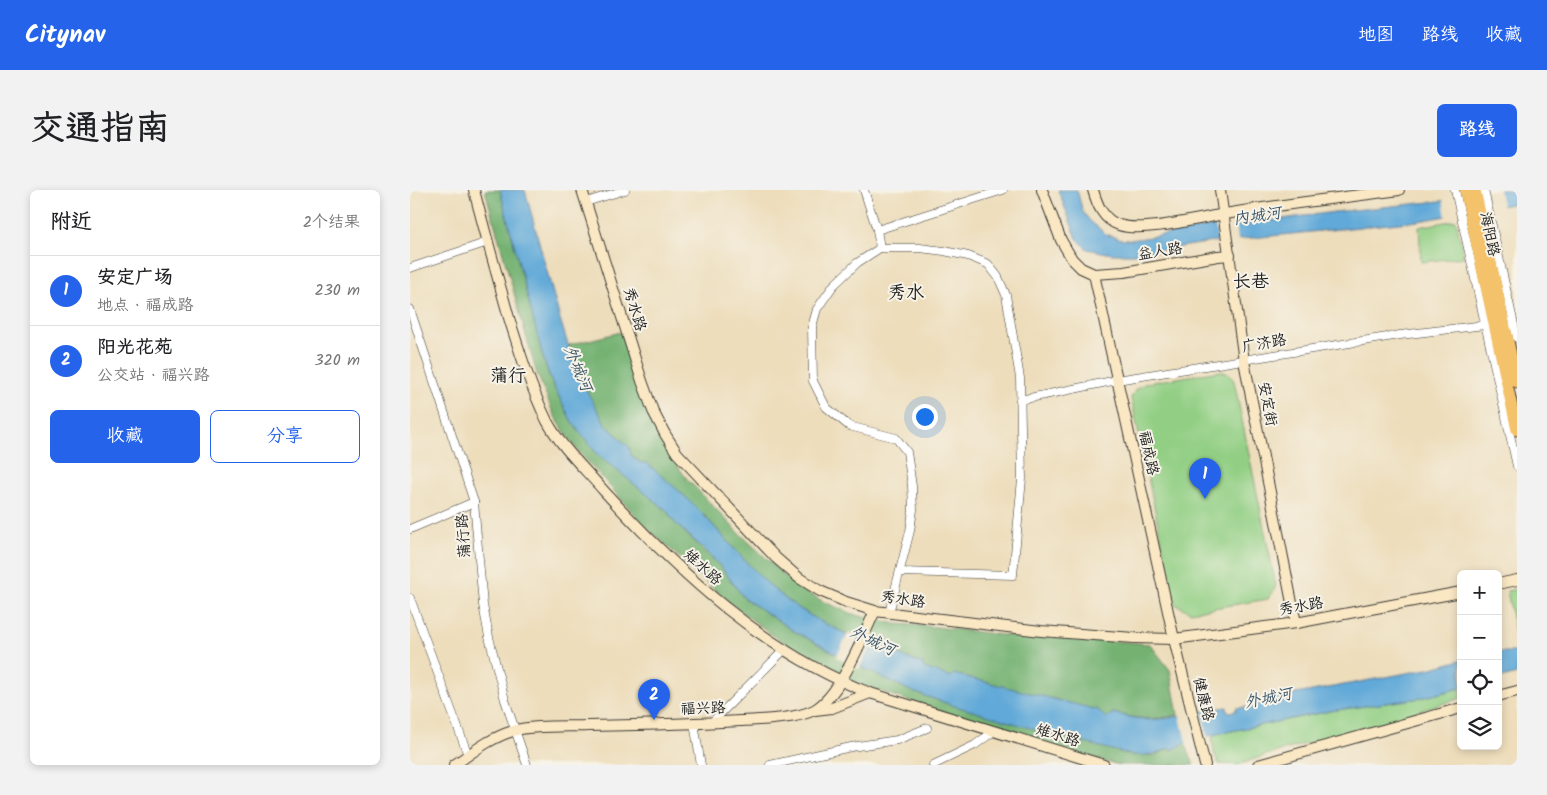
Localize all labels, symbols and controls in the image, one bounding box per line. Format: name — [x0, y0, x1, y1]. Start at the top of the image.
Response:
text: Citynav — [25, 16, 105, 55]
text: 地图 — [1358, 21, 1394, 50]
text: 路线 — [1422, 21, 1458, 50]
text: 收藏 — [1486, 21, 1522, 50]
text: 交通指南 — [30, 102, 170, 158]
button: 路线 — [1437, 104, 1517, 157]
water label: 内城河 — [1232, 200, 1286, 232]
text: 附近 — [50, 206, 92, 239]
text: 2个结果 — [303, 210, 360, 235]
street label: 海阳路 — [1473, 210, 1505, 259]
street label: 益人路 — [1136, 237, 1184, 267]
text: 安定广场 — [97, 263, 173, 293]
district label: 长巷 — [1233, 268, 1269, 297]
text: 1 — [64, 278, 68, 303]
text: 230 m — [314, 278, 360, 303]
district label: 秀水 — [888, 279, 924, 308]
street label: 秀水路 — [616, 284, 652, 334]
text: 地点 · 福成路 — [97, 293, 194, 318]
street label: 广济路 — [1240, 328, 1288, 360]
text: 阳光花苑 — [97, 333, 173, 363]
water label: 外城河 — [557, 342, 600, 398]
text: 2 — [61, 348, 71, 373]
text: 320 m — [314, 348, 360, 373]
district label: 蒲行 — [490, 362, 526, 391]
text: 公交站 · 福兴路 — [97, 363, 210, 388]
street label: 安定街 — [1251, 380, 1283, 429]
your location — [912, 404, 938, 430]
button: 收藏 — [50, 410, 200, 463]
button: 分享 — [210, 410, 360, 463]
street label: 福成路 — [1132, 429, 1164, 478]
pin: 1 — [1189, 458, 1221, 499]
street label: 蒲行路 — [450, 513, 478, 559]
street label: 雉水路 — [678, 544, 727, 592]
map controls — [1457, 570, 1502, 750]
button: + — [1457, 570, 1502, 615]
street label: 秀水路 — [879, 585, 927, 615]
street label: 秀水路 — [1277, 591, 1325, 623]
button: − — [1457, 615, 1502, 660]
water label: 外城河 — [845, 620, 902, 664]
button: locate — [1457, 660, 1502, 705]
street label: 健康路 — [1186, 674, 1220, 724]
pin: 2 — [638, 679, 670, 720]
water label: 外城河 — [1242, 681, 1297, 715]
street label: 福兴路 — [680, 696, 726, 722]
button: layers — [1457, 705, 1502, 750]
street label: 雉水路 — [1033, 718, 1083, 754]

